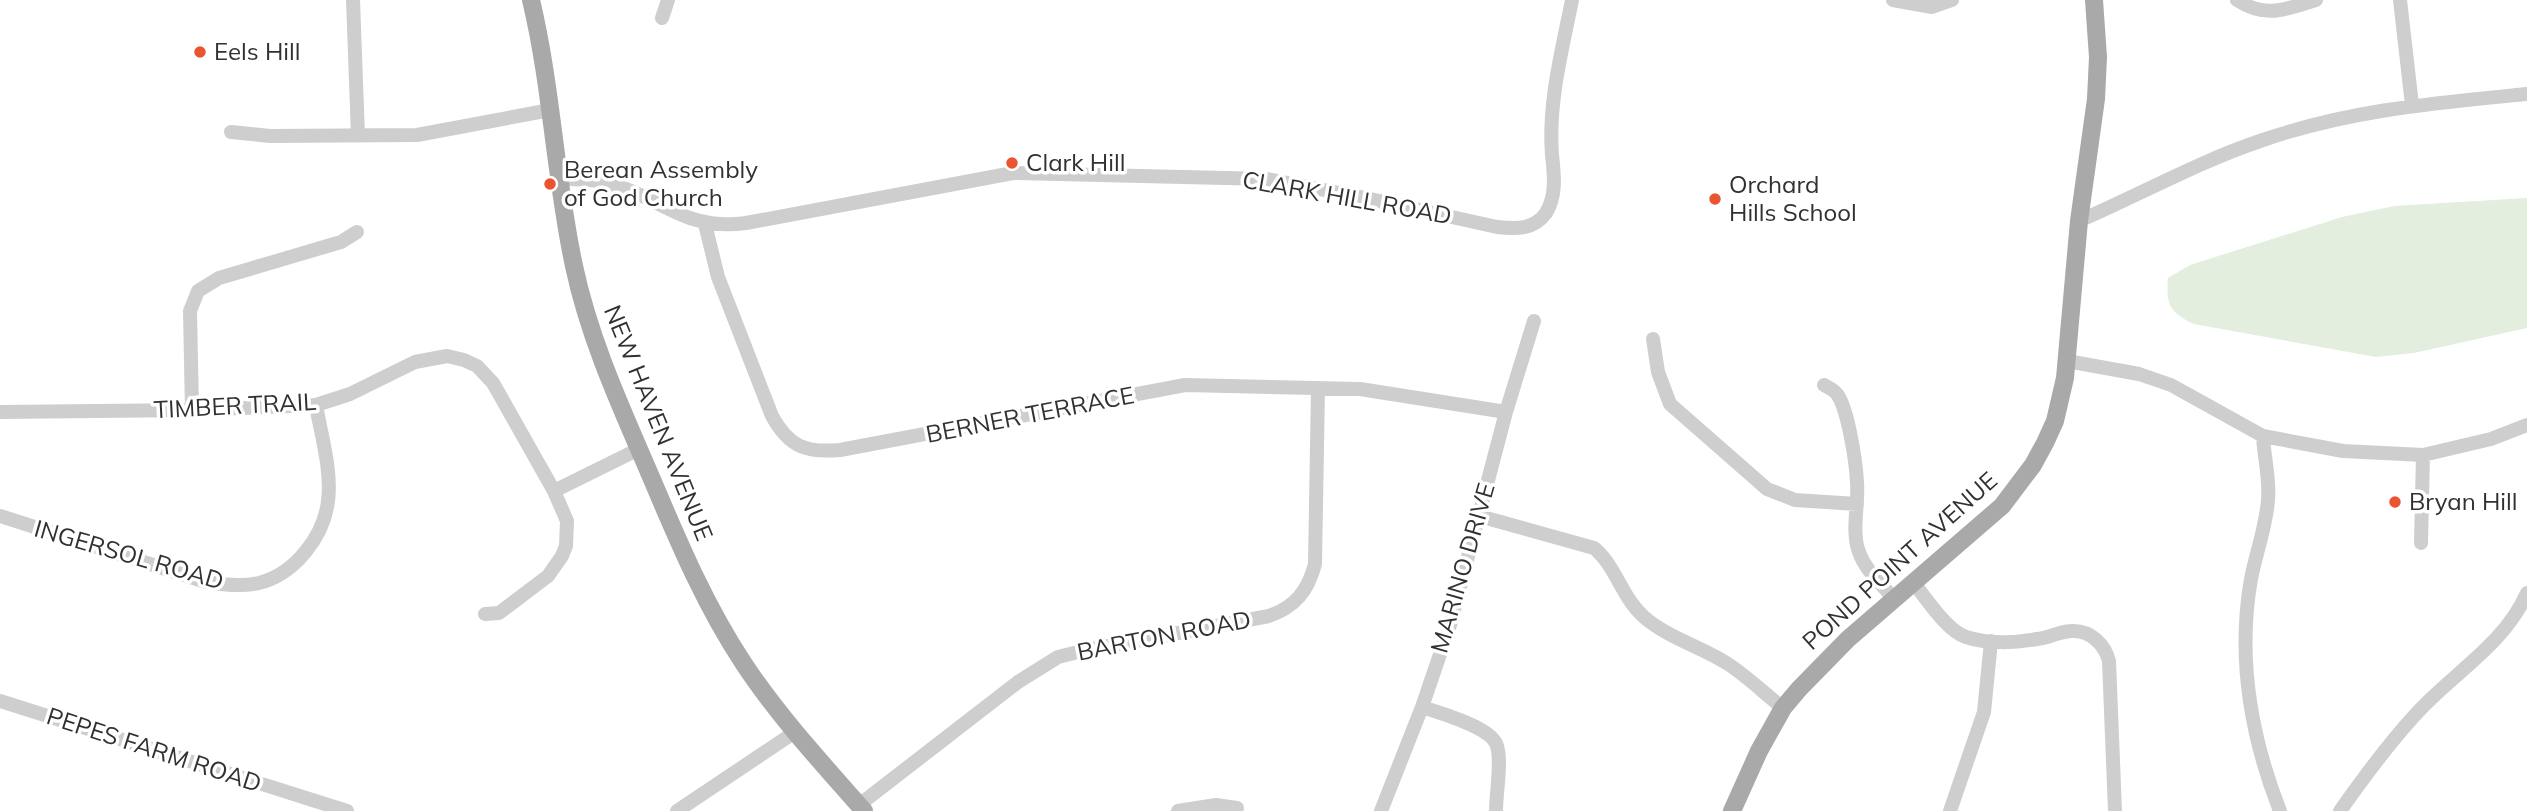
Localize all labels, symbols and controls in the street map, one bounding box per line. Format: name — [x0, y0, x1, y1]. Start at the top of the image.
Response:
place label: Eels Hill — [214, 36, 300, 66]
marker: Eels Hill — [192, 44, 208, 60]
place label: Clark Hill — [1026, 147, 1125, 177]
place label: Berean Assembly of God Church — [564, 154, 758, 212]
marker: Clark Hill — [1004, 155, 1020, 171]
street label: CLARK HILL ROAD — [1240, 164, 1454, 230]
place label: Orchard Hills School — [1729, 169, 1857, 227]
marker: Berean Assembly of God Church — [542, 176, 558, 192]
marker: Orchard Hills School — [1707, 191, 1723, 207]
street label: NEW HAVEN AVENUE — [598, 300, 720, 545]
street label: BERNER TERRACE — [923, 379, 1136, 449]
street label: TIMBER TRAIL — [153, 386, 317, 424]
street label: POND POINT AVENUE — [1796, 465, 2003, 656]
street label: MARINO DRIVE — [1423, 479, 1501, 656]
place label: Bryan Hill — [2409, 486, 2518, 516]
marker: Bryan Hill — [2387, 494, 2403, 510]
street label: INGERSOL ROAD — [31, 513, 227, 595]
street label: BARTON ROAD — [1074, 603, 1253, 667]
street label: PEPES FARM ROAD — [43, 700, 265, 798]

